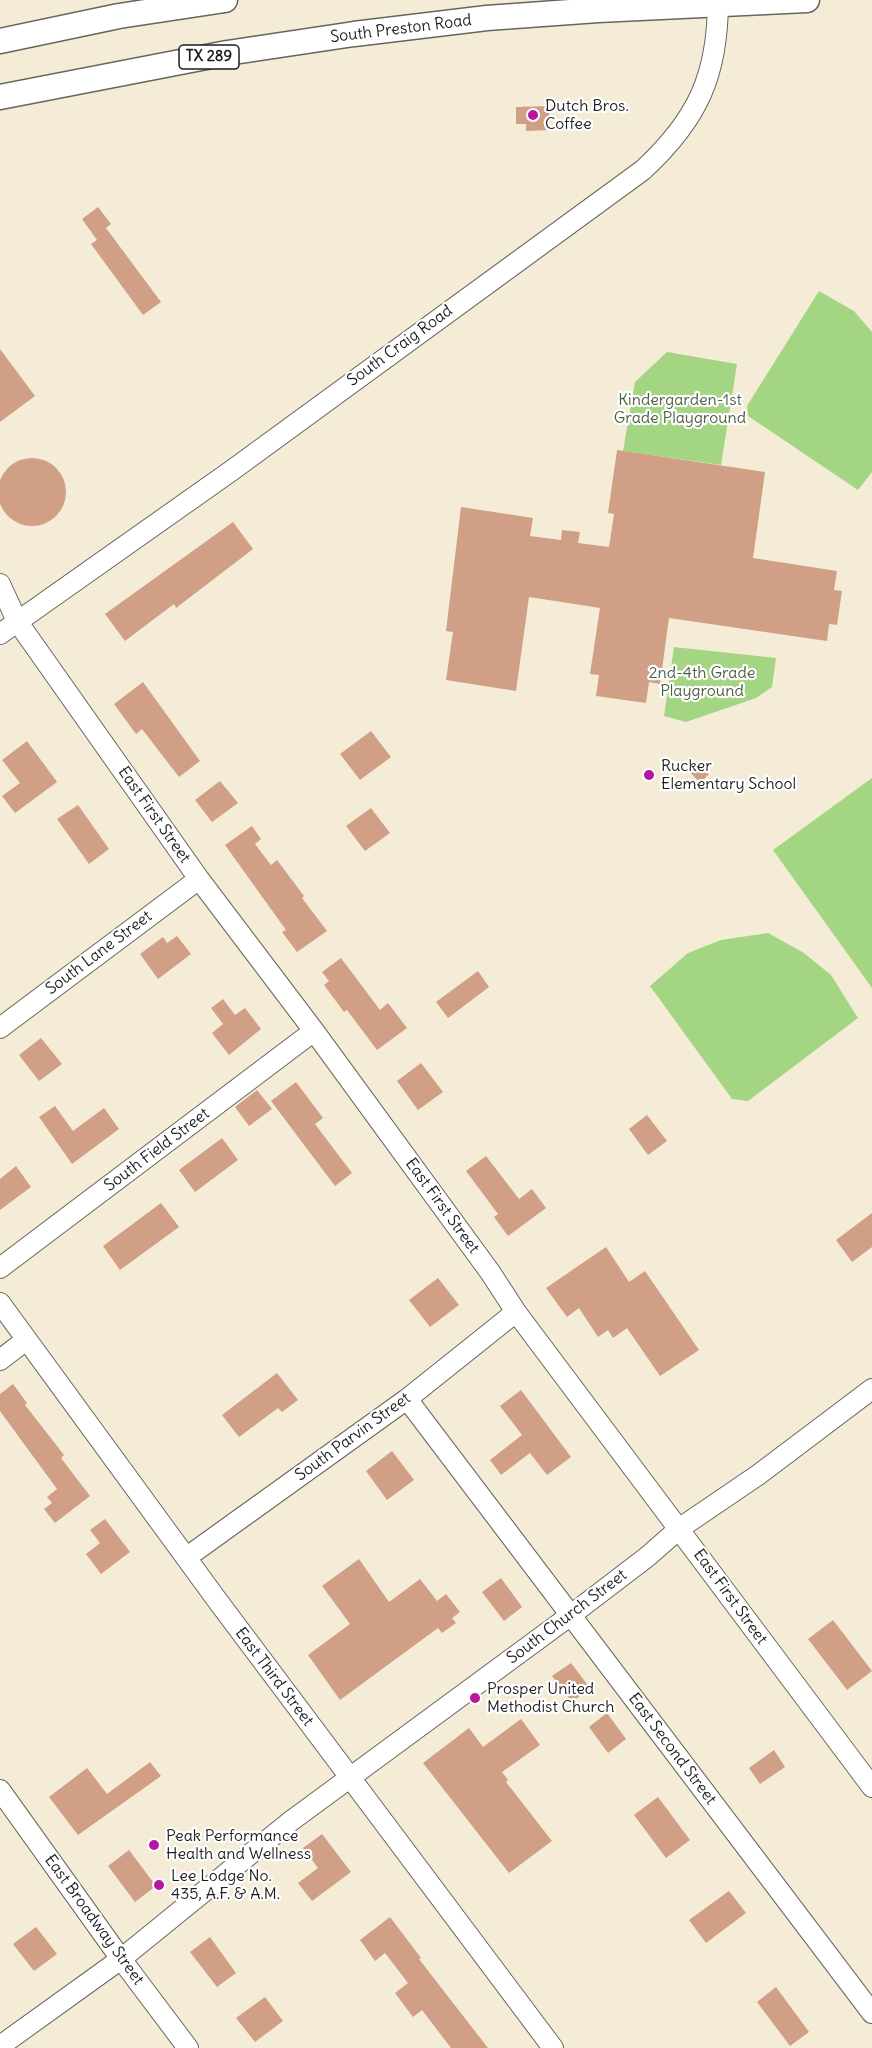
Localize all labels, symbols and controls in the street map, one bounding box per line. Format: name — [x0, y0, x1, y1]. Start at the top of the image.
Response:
street label: South Preston Road — [329, 11, 473, 47]
road number: TX 289 — [179, 45, 239, 69]
place label: Dutch Bros. Coffee — [545, 96, 629, 134]
marker: Dutch Bros. Coffee — [526, 108, 540, 122]
street label: South Craig Road — [344, 301, 456, 391]
park label: Kindergarden-1st Grade Playground — [614, 390, 746, 428]
park label: 2nd-4th Grade Playground — [649, 663, 755, 701]
place label: Rucker Elementary School — [661, 756, 796, 794]
street label: East First Street — [114, 763, 194, 867]
marker: Rucker Elementary School — [642, 768, 656, 782]
street label: South Lane Street — [42, 907, 156, 999]
street label: South Field Street — [101, 1104, 213, 1196]
street label: East First Street — [401, 1155, 483, 1257]
street label: South Parvin Street — [292, 1389, 414, 1485]
street label: East First Street — [689, 1546, 771, 1648]
street label: South Church Street — [503, 1566, 631, 1668]
street label: East Third Street — [231, 1624, 317, 1730]
place label: Prosper United Methodist Church — [487, 1679, 614, 1717]
street label: East Second Street — [624, 1690, 720, 1808]
marker: Prosper United Methodist Church — [468, 1691, 482, 1705]
place label: Peak Performance Health and Wellness — [166, 1826, 311, 1864]
marker: Peak Performance Health and Wellness — [147, 1838, 161, 1852]
street label: East Broadway Street — [40, 1851, 148, 1989]
place label: Lee Lodge No. 435, A.F. & A.M. — [171, 1866, 280, 1904]
marker: Lee Lodge No. 435, A.F. & A.M. — [152, 1878, 166, 1892]

